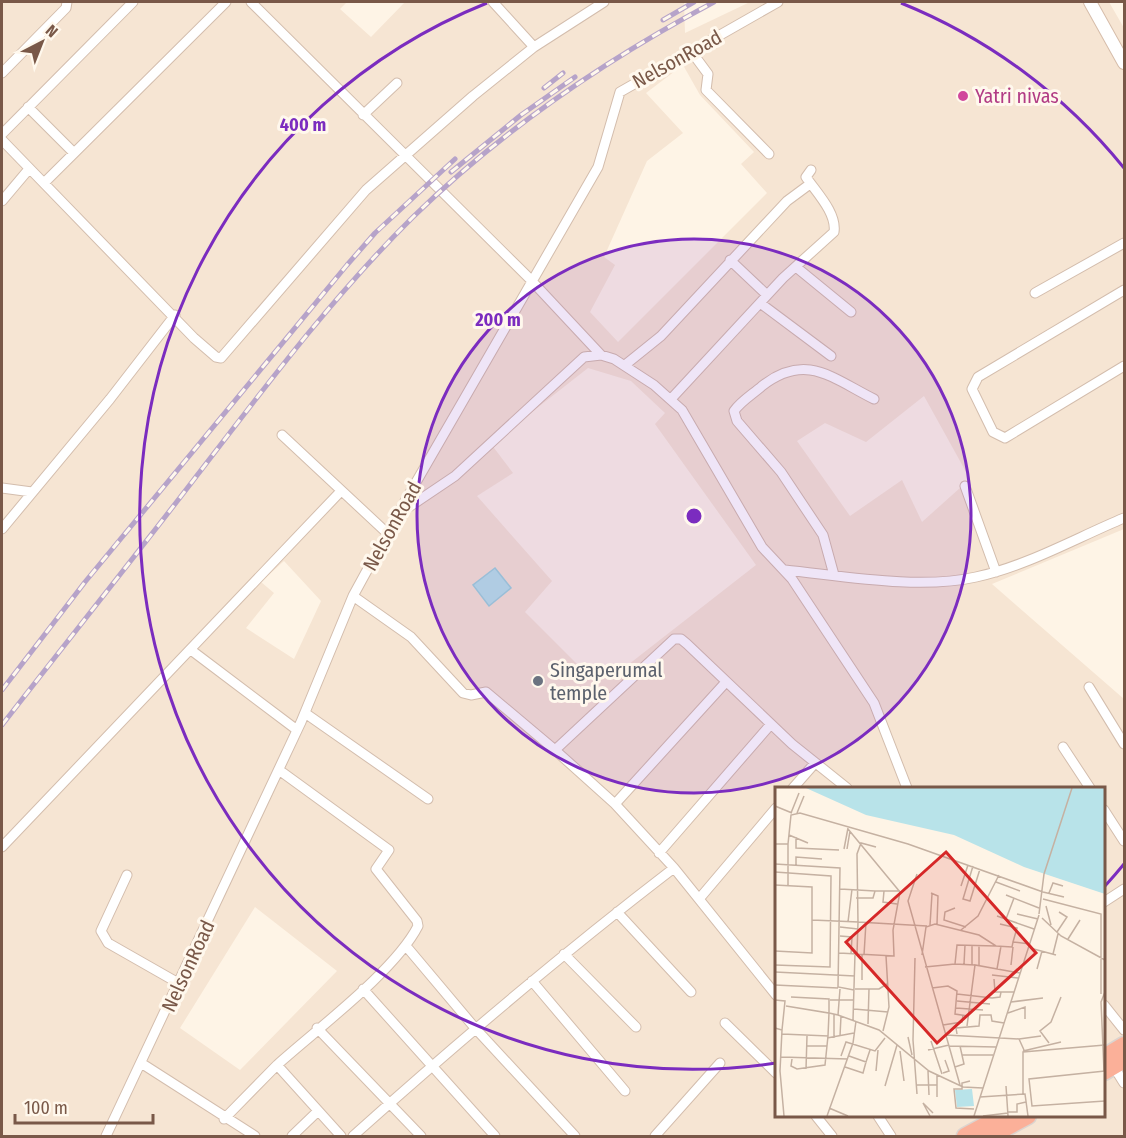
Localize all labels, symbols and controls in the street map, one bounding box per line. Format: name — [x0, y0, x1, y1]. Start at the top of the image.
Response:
north arrow — [12, 12, 72, 72]
text: N — [42, 21, 62, 41]
street label: NelsonRoad — [628, 25, 726, 93]
place label: Yatri nivas — [975, 84, 1059, 108]
marker: Yatri nivas — [956, 89, 970, 103]
text: 400 m — [280, 114, 326, 136]
text: 200 m — [474, 309, 521, 331]
street label: NelsonRoad — [358, 477, 426, 575]
centre of rings — [684, 506, 704, 526]
place label: Singaperumal temple — [550, 658, 663, 705]
marker: Singaperumal temple — [531, 674, 545, 688]
inset map — [775, 787, 1105, 1117]
street label: NelsonRoad — [156, 916, 220, 1016]
scale bar — [15, 1087, 153, 1125]
text: 100 m — [24, 1097, 68, 1119]

